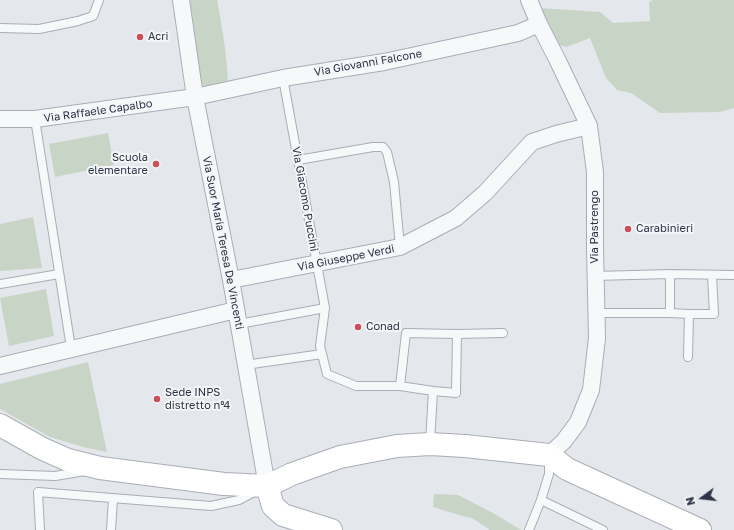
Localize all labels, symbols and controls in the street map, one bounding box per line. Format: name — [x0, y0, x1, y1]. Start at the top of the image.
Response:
place label: Acri — [148, 30, 168, 44]
marker: Acri — [135, 32, 145, 42]
street label: Via Giovanni Falcone — [313, 47, 423, 79]
street label: Via Raffaele Capalbo — [43, 97, 153, 125]
street label: Via Giacomo Puccini — [289, 145, 321, 253]
place label: Scuola elementare — [88, 151, 148, 177]
street label: Via Suor Maria Teresa De Vincenti — [200, 155, 246, 331]
marker: Scuola elementare — [151, 159, 161, 169]
street label: Via Pastrengo — [588, 190, 602, 264]
place label: Carabinieri — [636, 222, 693, 236]
marker: Carabinieri — [623, 224, 633, 234]
street label: Via Giuseppe Verdi — [296, 242, 396, 274]
place label: Conad — [366, 320, 400, 334]
marker: Conad — [353, 322, 363, 332]
place label: Sede INPS distretto n°4 — [165, 386, 230, 412]
marker: Sede INPS distretto n°4 — [152, 394, 162, 404]
north arrow — [682, 478, 722, 518]
text: N — [683, 496, 697, 507]

